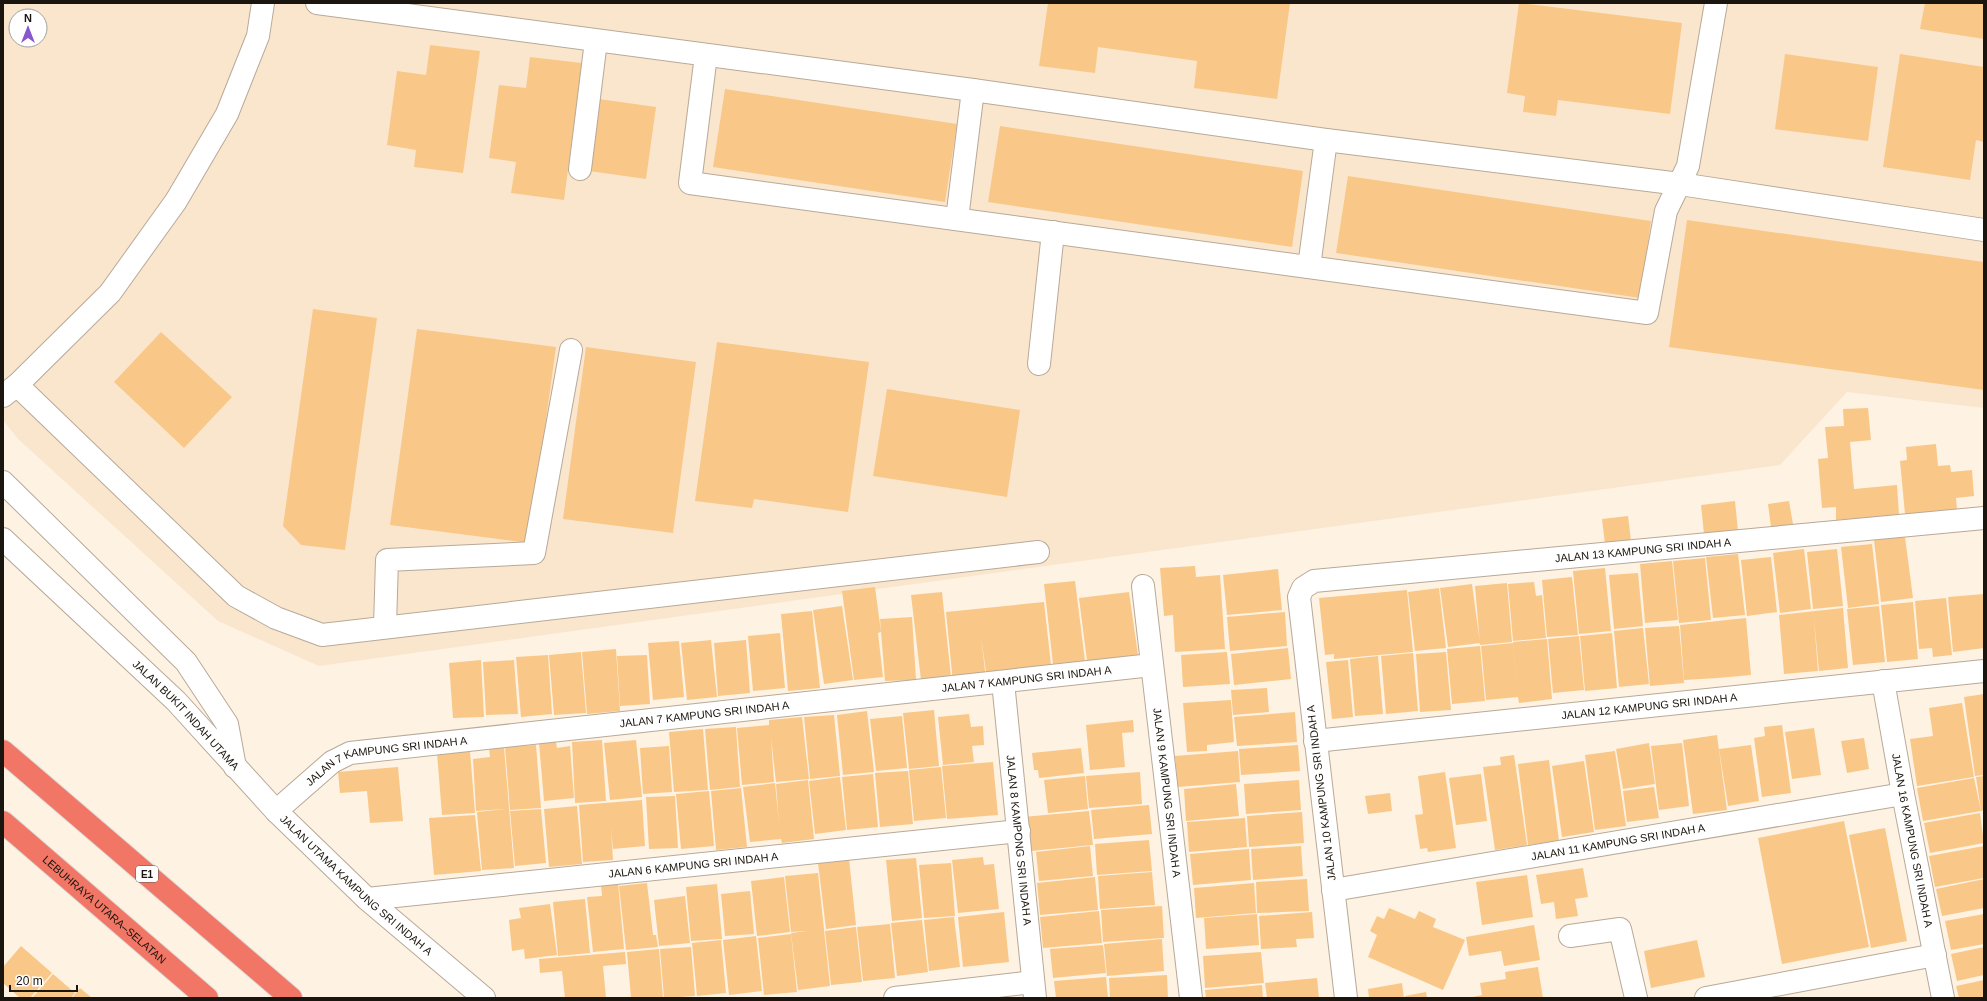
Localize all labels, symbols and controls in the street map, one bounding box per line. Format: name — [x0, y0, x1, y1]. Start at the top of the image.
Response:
north arrow — [8, 8, 48, 48]
text: N — [24, 12, 32, 24]
street label: JALAN 13 KAMPUNG SRI INDAH A — [1554, 536, 1732, 564]
street label: JALAN BUKIT INDAH UTAMA — [130, 658, 242, 773]
street label: JALAN 7 KAMPUNG SRI INDAH A — [941, 663, 1113, 694]
street label: JALAN 12 KAMPUNG SRI INDAH A — [1561, 691, 1738, 721]
street label: JALAN 7 KAMPUNG SRI INDAH A — [619, 699, 791, 729]
street label: JALAN 10 KAMPUNG SRI INDAH A — [1304, 704, 1338, 881]
street label: JALAN 9 KAMPUNG SRI INDAH A — [1151, 707, 1183, 879]
street label: JALAN 7 KAMPUNG SRI INDAH A — [303, 734, 468, 788]
street label: JALAN 16 KAMPUNG SRI INDAH A — [1890, 752, 1935, 929]
street label: JALAN 8 KAMPONG SRI INDAH A — [1004, 754, 1034, 927]
street label: JALAN UTAMA KAMPUNG SRI INDAH A — [278, 813, 435, 958]
street label: JALAN 11 KAMPUNG SRI INDAH A — [1530, 821, 1706, 863]
street label: JALAN 6 KAMPUNG SRI INDAH A — [608, 850, 779, 880]
street label: LEBUHRAYA UTARA–SELATAN — [40, 853, 168, 966]
road number: E1 — [136, 866, 158, 882]
scale bar — [10, 967, 77, 993]
text: 20 m — [16, 974, 43, 988]

